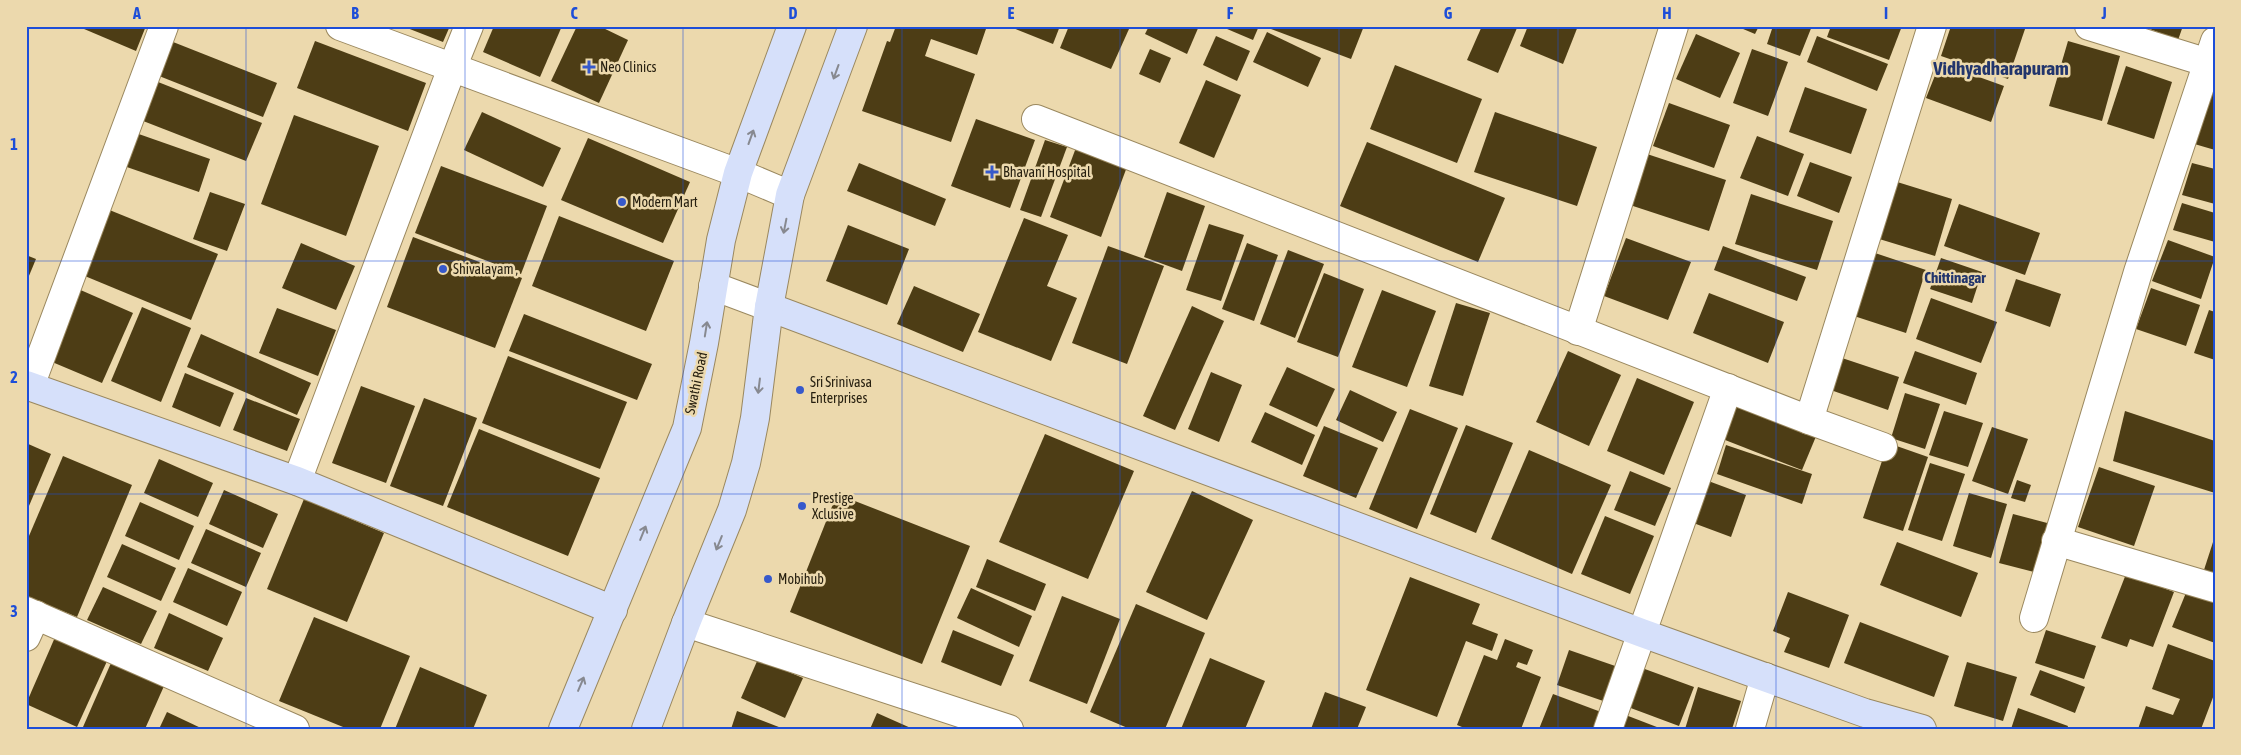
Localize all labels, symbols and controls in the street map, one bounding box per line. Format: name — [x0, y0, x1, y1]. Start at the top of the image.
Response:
text: A — [132, 4, 141, 22]
text: B — [351, 4, 359, 22]
text: C — [570, 4, 578, 22]
text: D — [789, 4, 798, 22]
text: E — [1008, 4, 1015, 22]
text: F — [1227, 4, 1234, 22]
text: G — [1444, 4, 1453, 22]
text: H — [1662, 4, 1672, 22]
text: I — [1884, 4, 1888, 22]
text: J — [2100, 4, 2107, 22]
district label: Vidhyadharapuram — [1932, 57, 2069, 79]
place label: Neo Clinics — [600, 59, 656, 75]
marker: Neo Clinics — [582, 60, 596, 74]
one-way arrow — [831, 64, 840, 79]
one-way arrow — [747, 130, 756, 145]
text: 1 — [10, 135, 18, 153]
place label: Bhavani Hospital — [1003, 164, 1091, 180]
marker: Bhavani Hospital — [985, 165, 999, 179]
place label: Modern Mart — [632, 194, 698, 210]
marker: Modern Mart — [616, 196, 628, 208]
one-way arrow — [779, 217, 789, 233]
place label: Shivalayam , — [453, 261, 518, 277]
marker: Shivalayam , — [437, 263, 449, 275]
district label: Chittinagar — [1924, 269, 1986, 286]
one-way arrow — [702, 321, 712, 337]
street label: Swathi Road — [682, 350, 710, 416]
text: 2 — [10, 368, 18, 386]
place label: Sri Srinivasa Enterprises — [810, 374, 872, 406]
one-way arrow — [754, 378, 764, 394]
marker: Sri Srinivasa Enterprises — [794, 384, 806, 396]
place label: Prestige Xclusive — [812, 490, 854, 522]
marker: Prestige Xclusive — [796, 500, 808, 512]
one-way arrow — [640, 526, 649, 541]
one-way arrow — [714, 535, 723, 550]
place label: Mobihub — [778, 571, 824, 587]
marker: Mobihub — [762, 573, 774, 585]
text: 3 — [10, 602, 18, 620]
one-way arrow — [577, 677, 587, 692]

